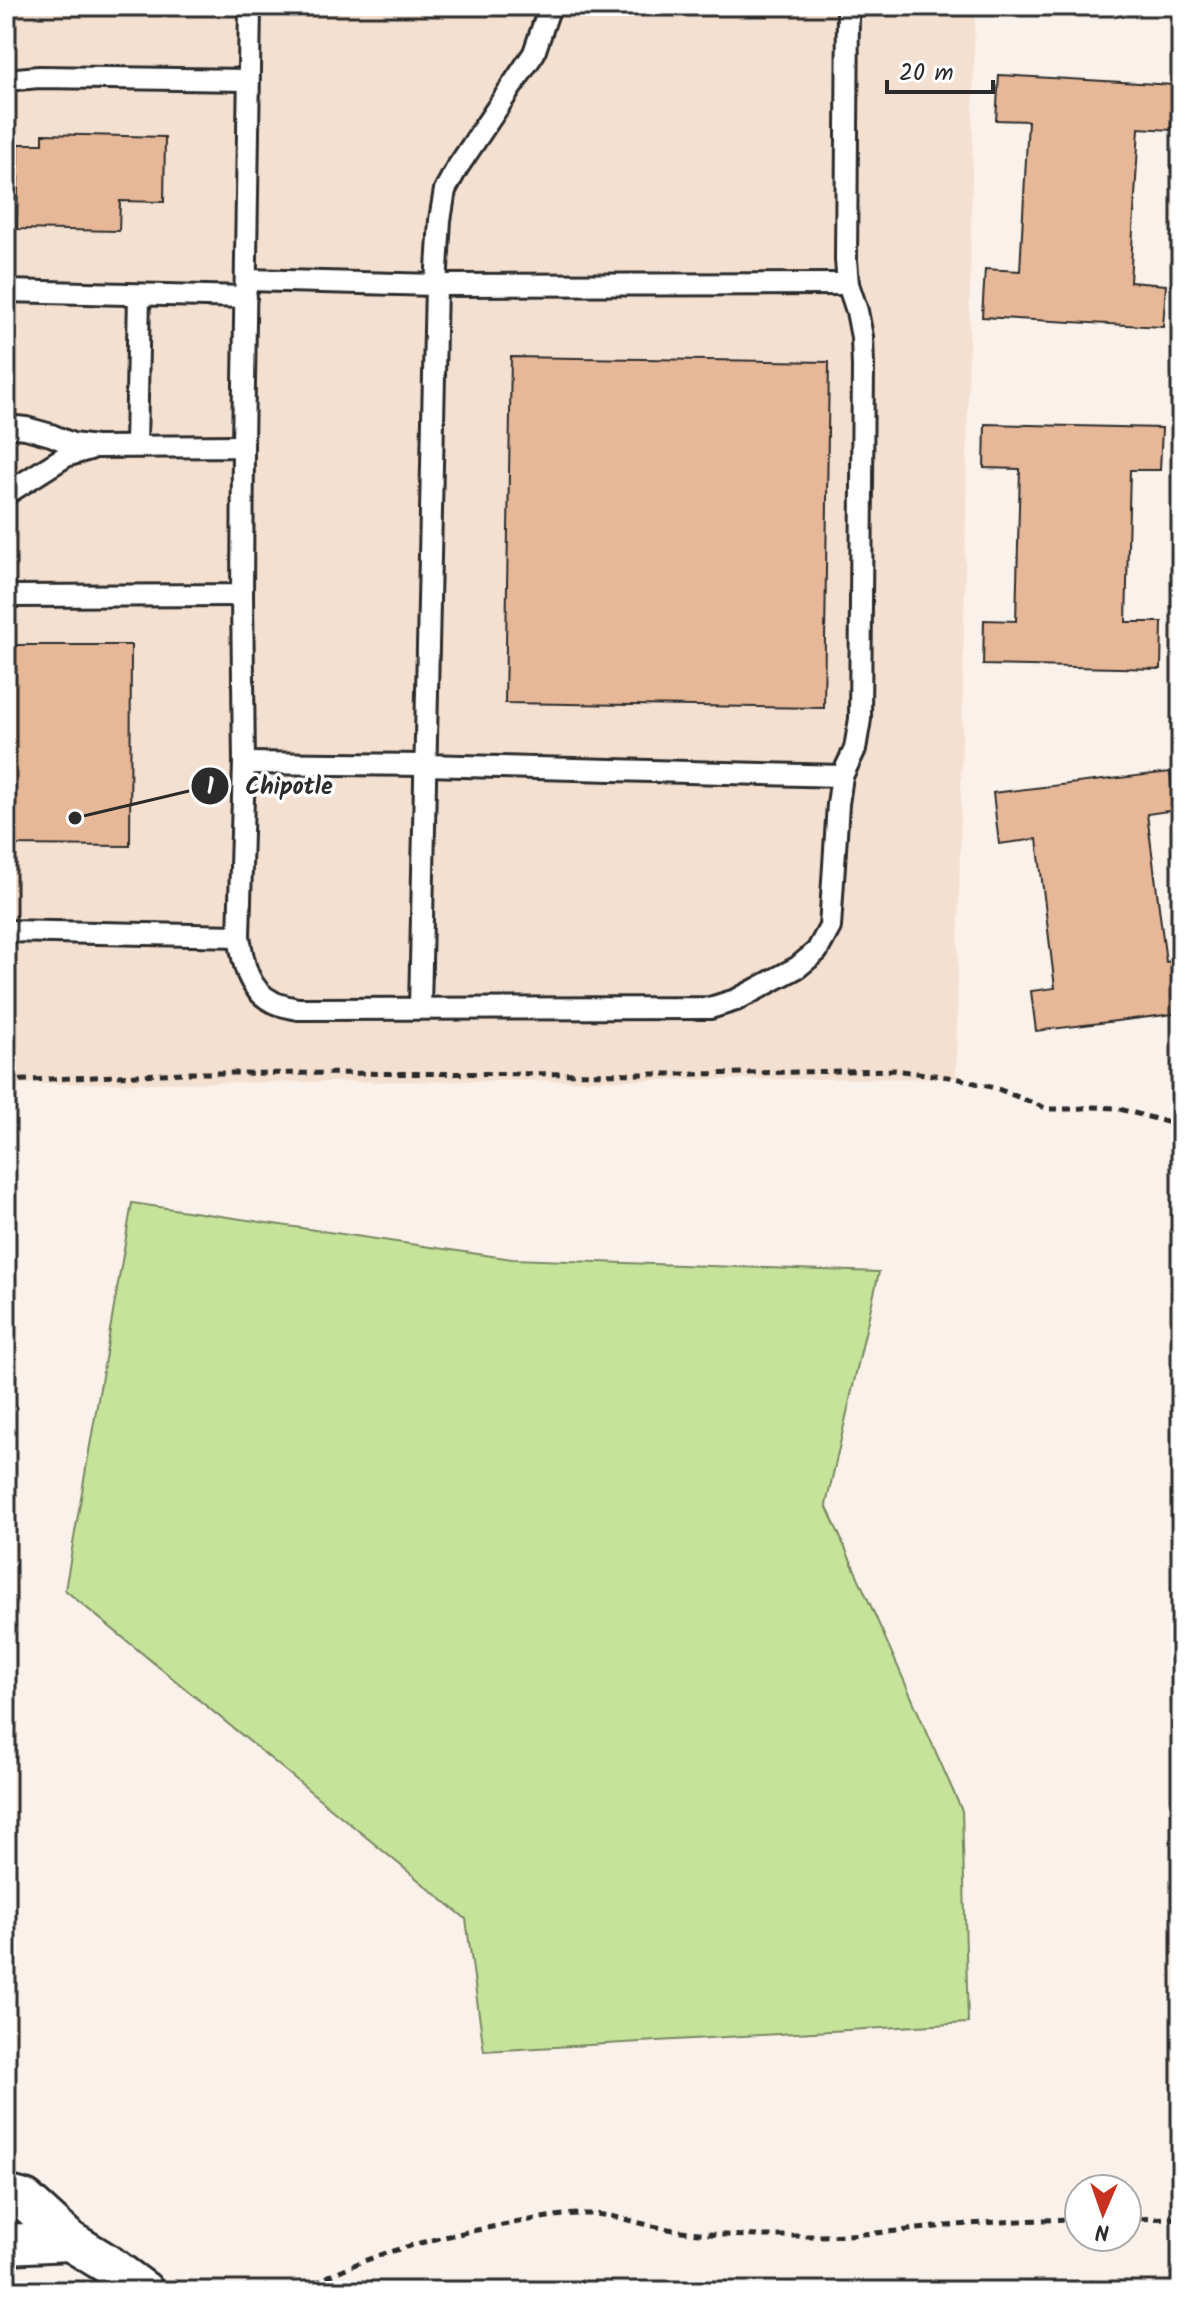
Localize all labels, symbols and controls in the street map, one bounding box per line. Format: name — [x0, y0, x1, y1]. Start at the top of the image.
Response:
scale bar — [887, 44, 993, 94]
text: 20 m — [899, 54, 954, 93]
callout: Chipotle — [190, 762, 349, 810]
text: 1 — [206, 768, 214, 807]
text: Chipotle — [245, 768, 333, 807]
north arrow — [1063, 2173, 1143, 2253]
text: N — [1095, 2213, 1110, 2248]

